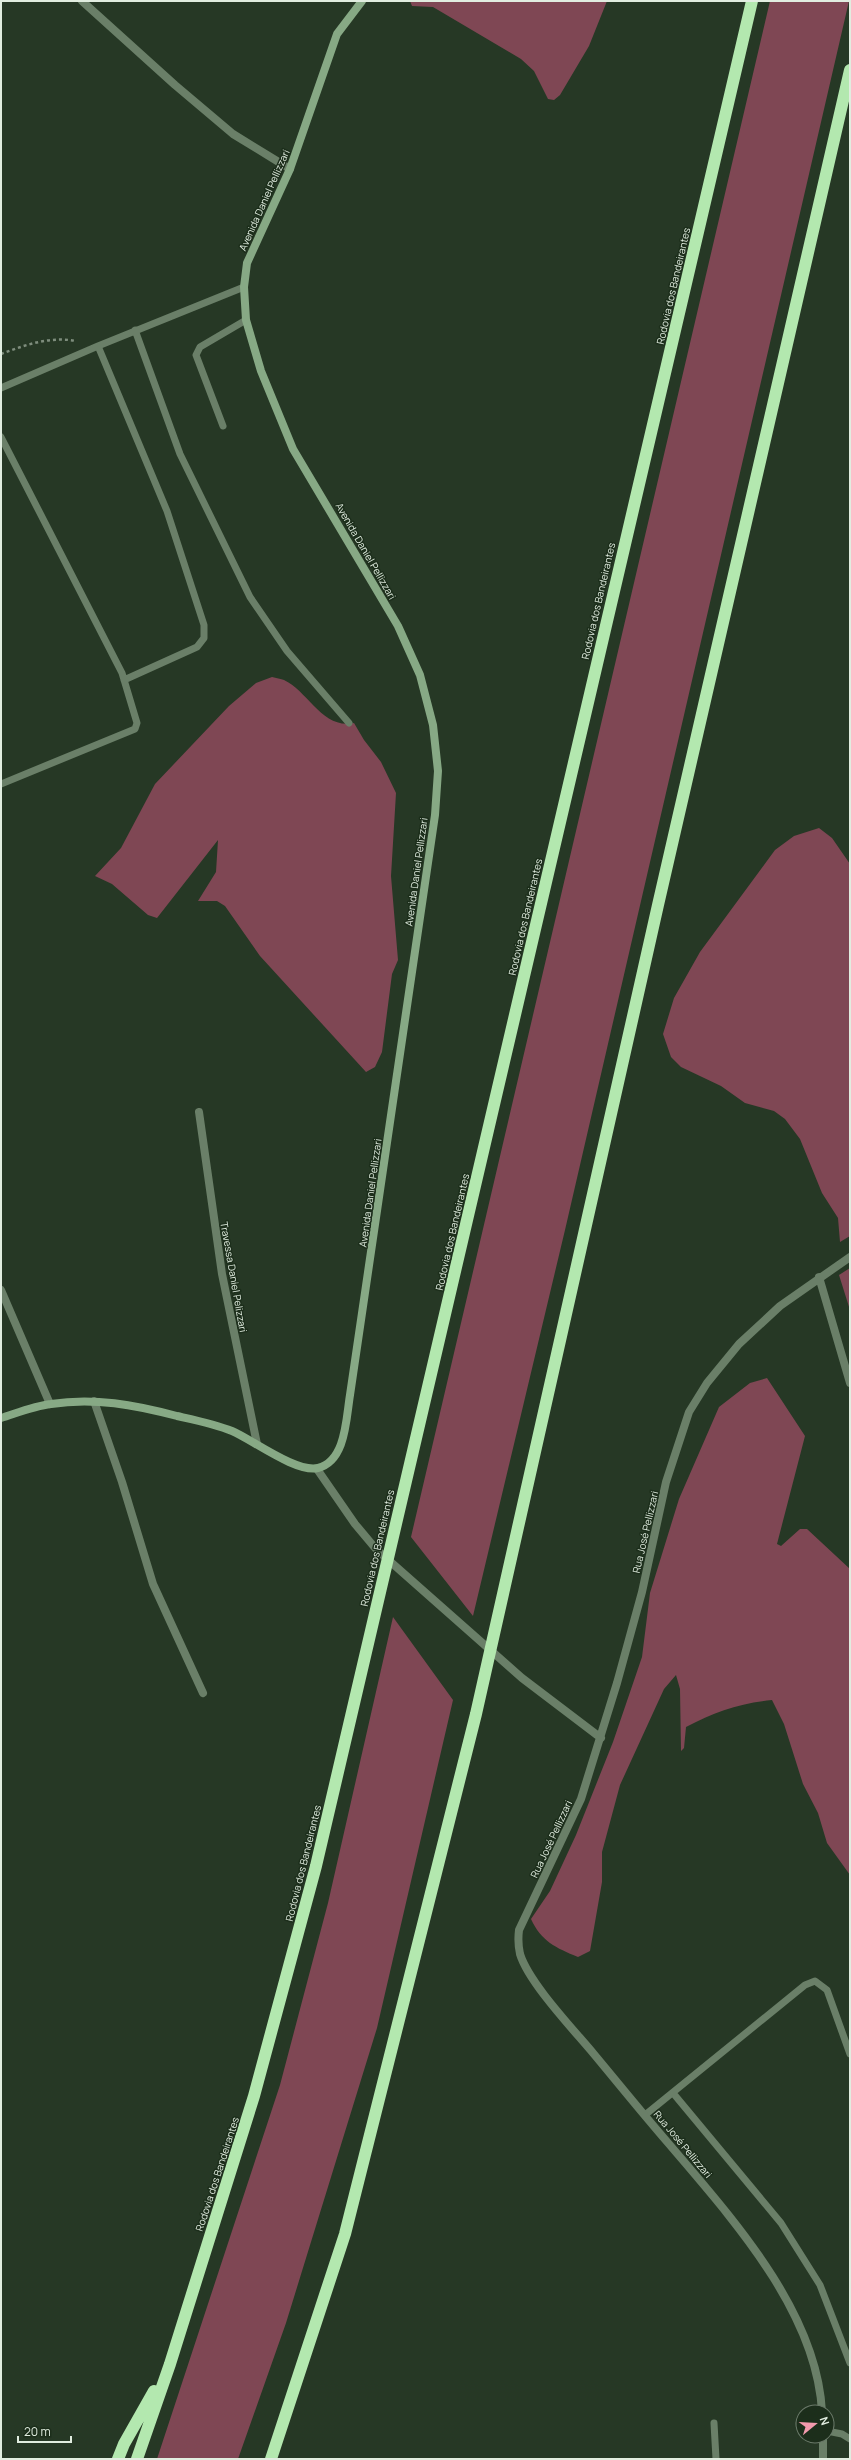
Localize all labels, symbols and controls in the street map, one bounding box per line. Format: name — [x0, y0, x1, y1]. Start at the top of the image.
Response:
street label: Avenida Daniel Pellizzari — [235, 147, 293, 253]
street label: Rodovia dos Bandeirantes — [653, 226, 693, 346]
street label: Avenida Daniel Pellizzari — [333, 500, 399, 602]
street label: Rodovia dos Bandeirantes — [578, 541, 618, 661]
street label: Avenida Daniel Pellizzari — [401, 817, 431, 927]
street label: Rodovia dos Bandeirantes — [505, 857, 545, 977]
street label: Avenida Daniel Pellizzari — [355, 1138, 385, 1248]
street label: Rodovia dos Bandeirantes — [432, 1172, 472, 1292]
street label: Travessa Daniel Pelizzari — [217, 1221, 251, 1333]
street label: Rodovia dos Bandeirantes — [357, 1488, 397, 1608]
street label: Rua José Pellizzari — [629, 1489, 661, 1575]
street label: Rua José Pellizzari — [527, 1798, 575, 1880]
street label: Rodovia dos Bandeirantes — [282, 1803, 324, 1923]
street label: Rua José Pellizzari — [651, 2107, 715, 2181]
street label: Rodovia dos Bandeirantes — [192, 2115, 242, 2233]
north arrow — [795, 2404, 835, 2444]
text: N — [817, 2415, 833, 2427]
scale bar — [18, 2418, 71, 2444]
text: 20 m — [24, 2423, 51, 2440]

